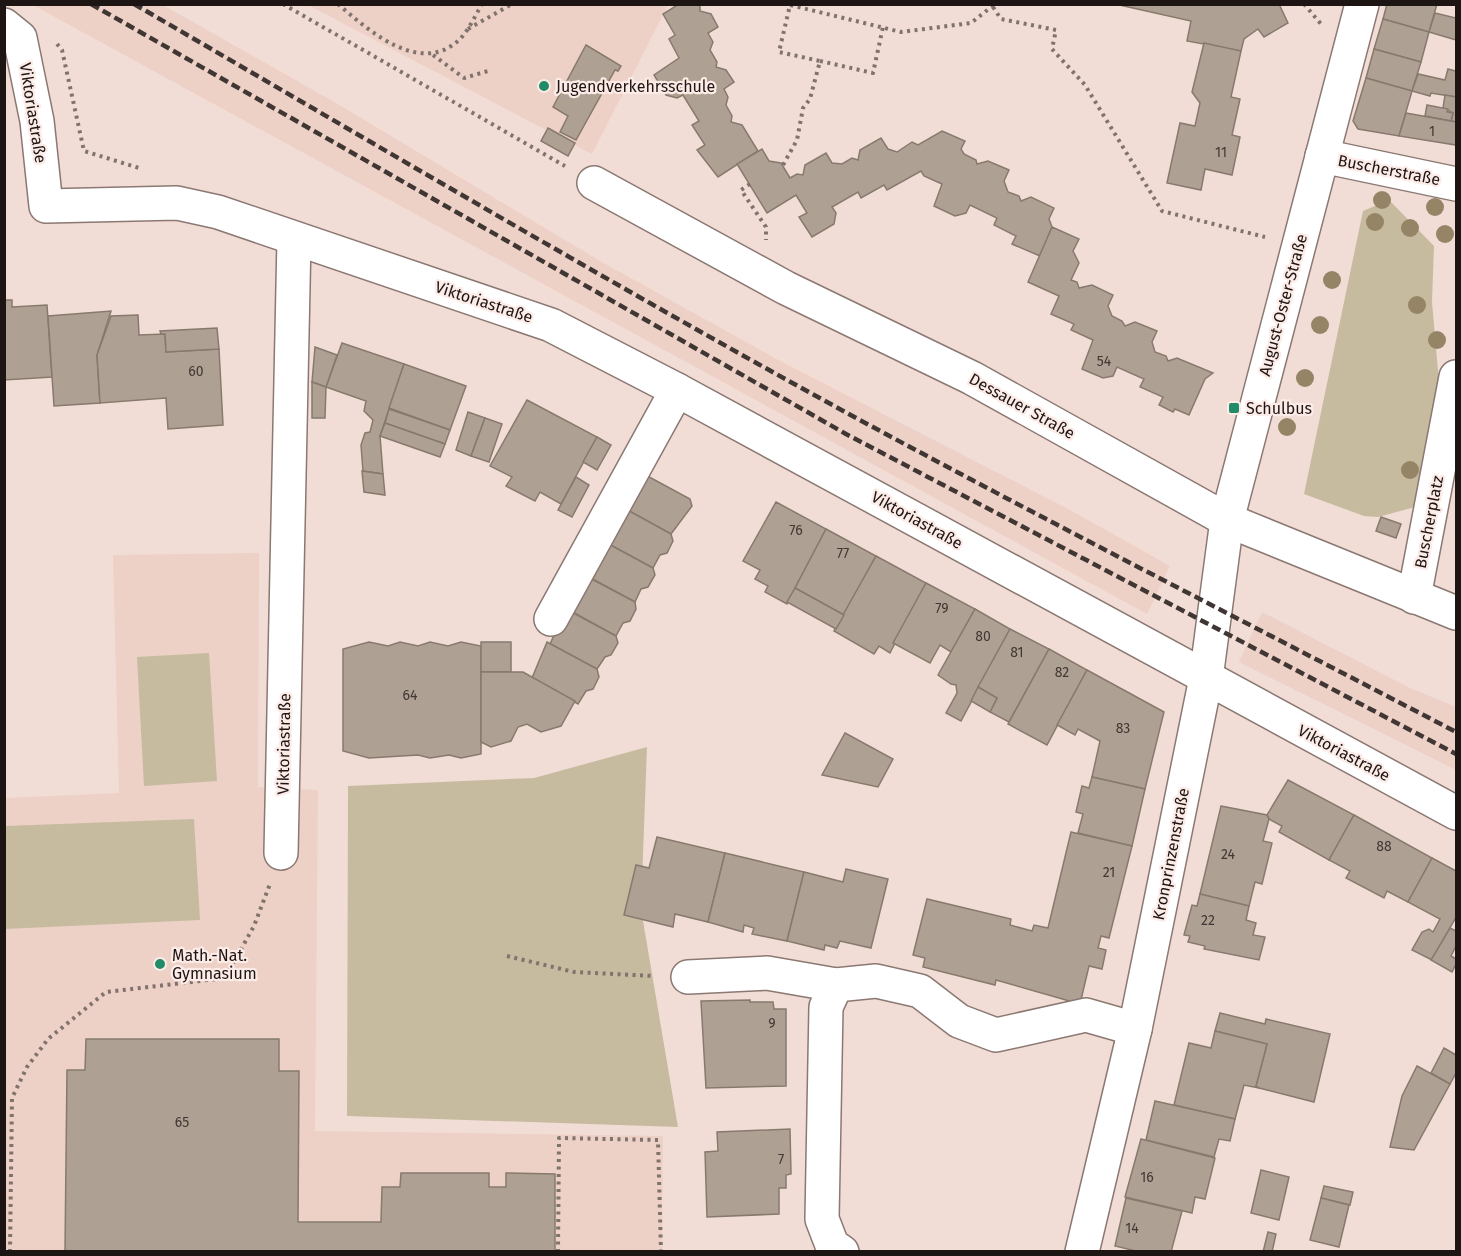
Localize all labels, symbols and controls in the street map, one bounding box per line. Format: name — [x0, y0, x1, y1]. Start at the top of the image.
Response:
street label: Viktoriastraße — [16, 61, 50, 165]
place label: Jugendverkehrsschule — [556, 77, 715, 96]
marker: Jugendverkehrsschule — [537, 79, 551, 93]
house number: 1 — [1429, 123, 1435, 140]
house number: 11 — [1215, 144, 1227, 161]
street label: Buscherstraße — [1336, 151, 1442, 189]
street label: August-Oster-Straße — [1255, 232, 1311, 378]
street label: Viktoriastraße — [433, 277, 535, 327]
house number: 54 — [1097, 353, 1112, 370]
house number: 60 — [188, 363, 204, 380]
street label: Dessauer Straße — [966, 369, 1078, 443]
place label: Schulbus — [1246, 399, 1312, 418]
marker: Schulbus — [1227, 401, 1241, 415]
street label: Buscherplatz — [1411, 474, 1447, 570]
street label: Viktoriastraße — [868, 487, 966, 553]
house number: 76 — [789, 522, 803, 539]
house number: 77 — [837, 545, 849, 562]
house number: 79 — [935, 600, 949, 617]
house number: 80 — [975, 628, 991, 645]
house number: 81 — [1010, 644, 1024, 661]
house number: 82 — [1055, 664, 1069, 681]
house number: 64 — [403, 687, 418, 704]
street label: Viktoriastraße — [274, 693, 294, 795]
house number: 83 — [1116, 720, 1130, 737]
street label: Viktoriastraße — [1295, 721, 1393, 785]
street label: Kronprinzenstraße — [1149, 786, 1193, 922]
house number: 88 — [1376, 838, 1392, 855]
house number: 24 — [1221, 846, 1236, 863]
house number: 21 — [1103, 864, 1115, 881]
house number: 22 — [1201, 912, 1215, 929]
place label: Math.-Nat. Gymnasium — [172, 946, 257, 983]
marker: Math.-Nat. Gymnasium — [153, 957, 167, 971]
house number: 9 — [768, 1015, 776, 1032]
house number: 65 — [175, 1114, 189, 1131]
house number: 7 — [778, 1151, 784, 1168]
house number: 16 — [1140, 1169, 1154, 1186]
house number: 14 — [1125, 1220, 1139, 1237]

